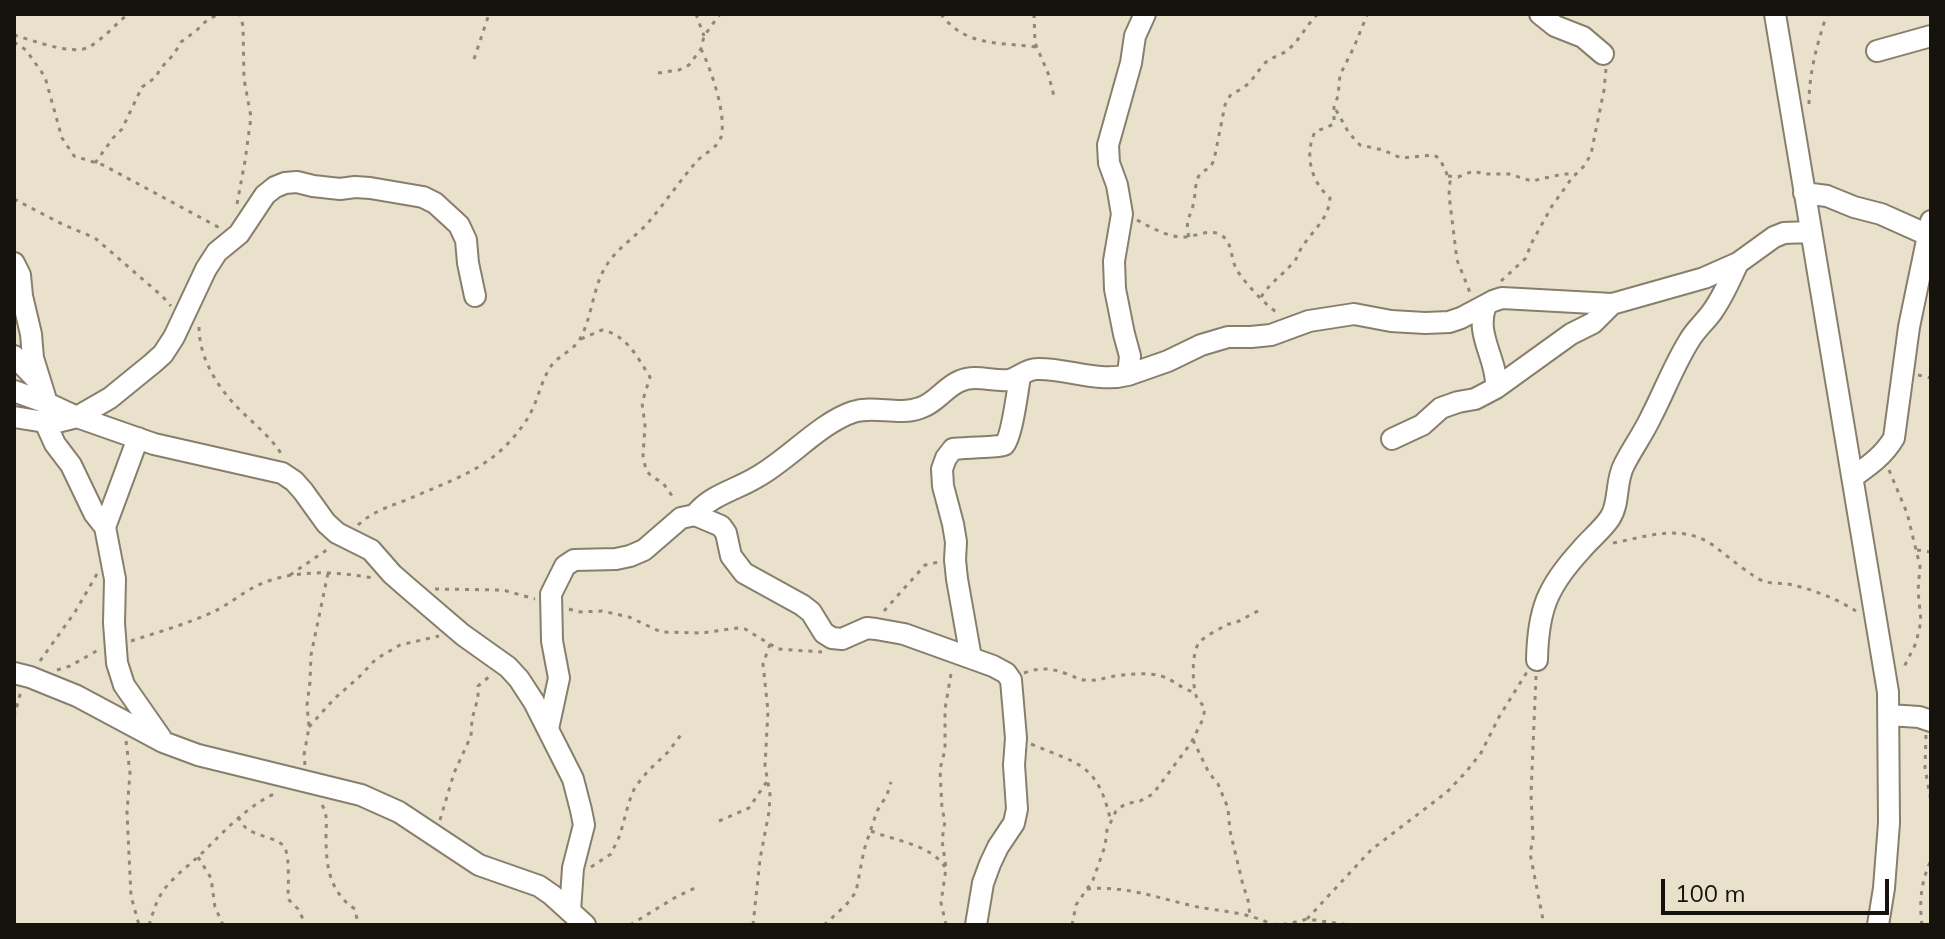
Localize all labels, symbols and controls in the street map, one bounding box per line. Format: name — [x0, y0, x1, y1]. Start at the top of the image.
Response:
scale bar — [1665, 863, 1893, 913]
text: 100 m — [1675, 878, 1746, 908]

